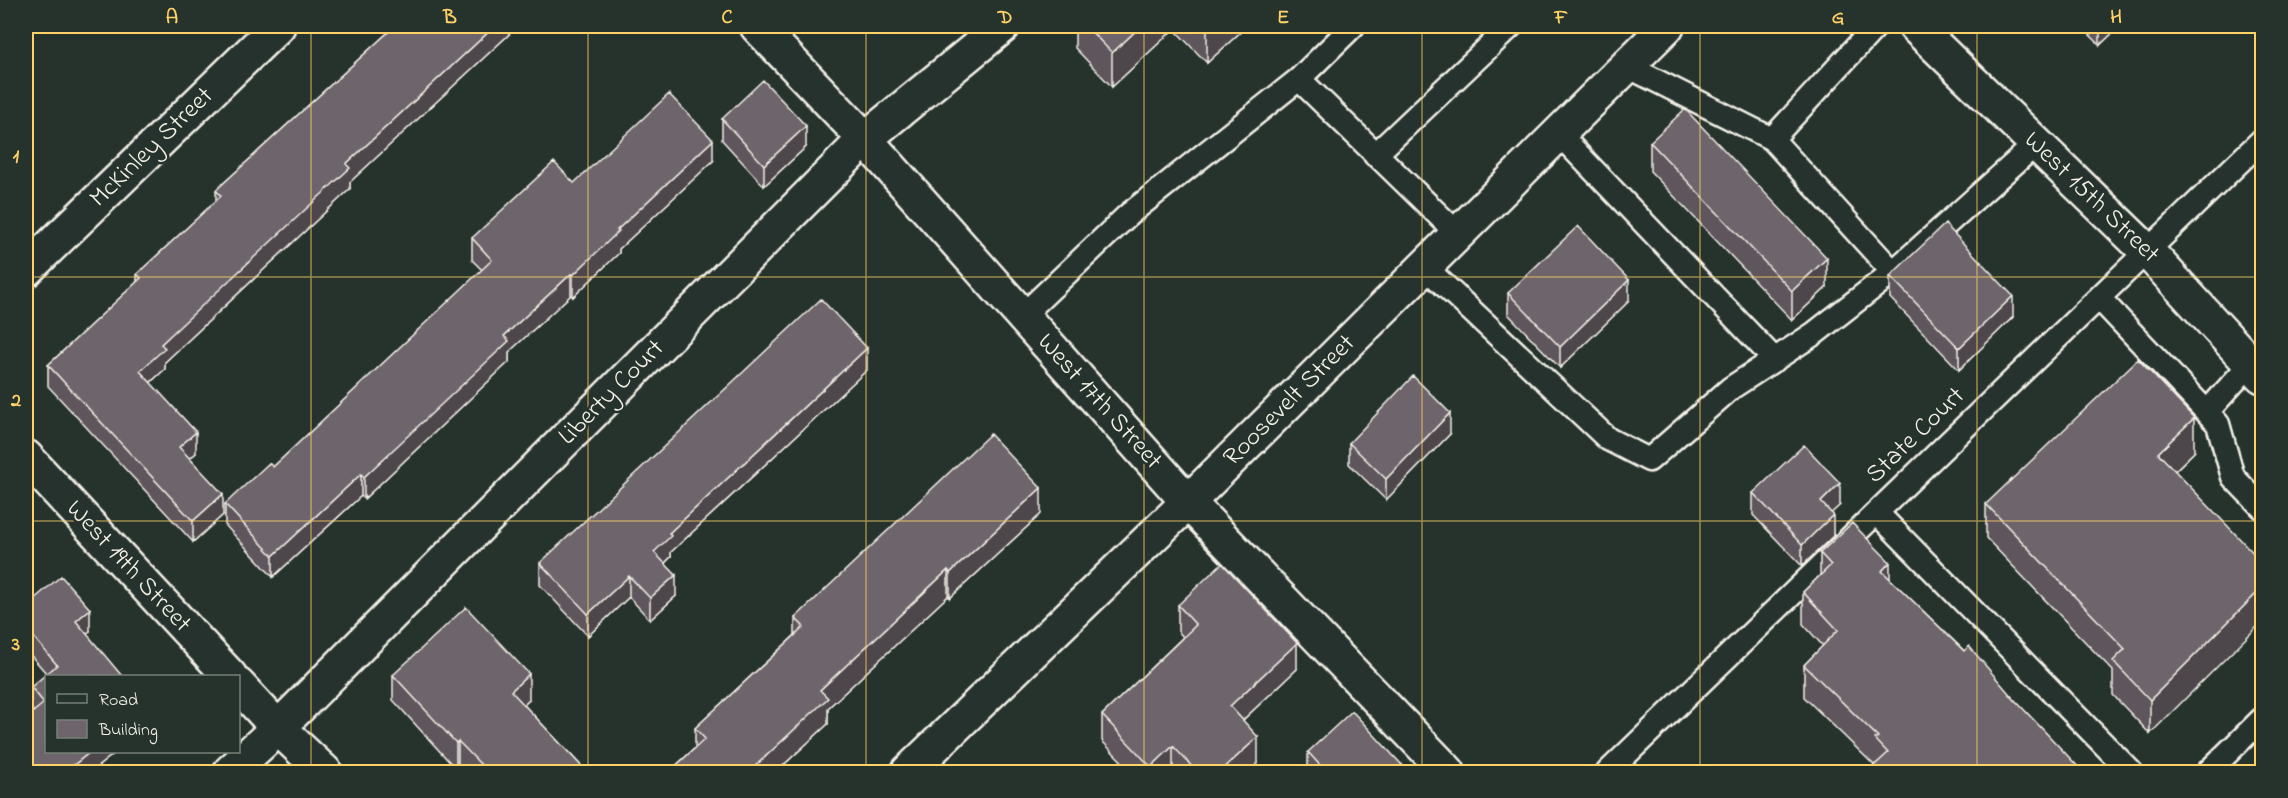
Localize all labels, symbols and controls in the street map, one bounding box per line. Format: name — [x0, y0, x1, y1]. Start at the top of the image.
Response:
text: A — [166, 4, 178, 33]
text: B — [442, 4, 457, 33]
text: C — [722, 4, 733, 33]
text: D — [997, 4, 1012, 33]
text: E — [1277, 4, 1289, 33]
text: F — [1554, 4, 1568, 33]
text: G — [1832, 4, 1845, 33]
text: H — [2110, 4, 2122, 33]
street label: McKinley Street — [81, 79, 223, 217]
street label: West 15th Street — [2014, 123, 2168, 273]
text: 1 — [13, 143, 20, 172]
street label: West 17th Street — [1027, 325, 1171, 479]
street label: Roosevelt Street — [1215, 326, 1365, 476]
street label: Liberty Court — [550, 331, 674, 455]
street label: State Court — [1858, 378, 1975, 493]
text: 2 — [10, 387, 21, 416]
street label: West 19th Street — [56, 492, 200, 642]
text: 3 — [11, 631, 20, 660]
legend — [45, 675, 240, 753]
text: Road — [99, 688, 138, 714]
text: Building — [98, 718, 158, 745]

